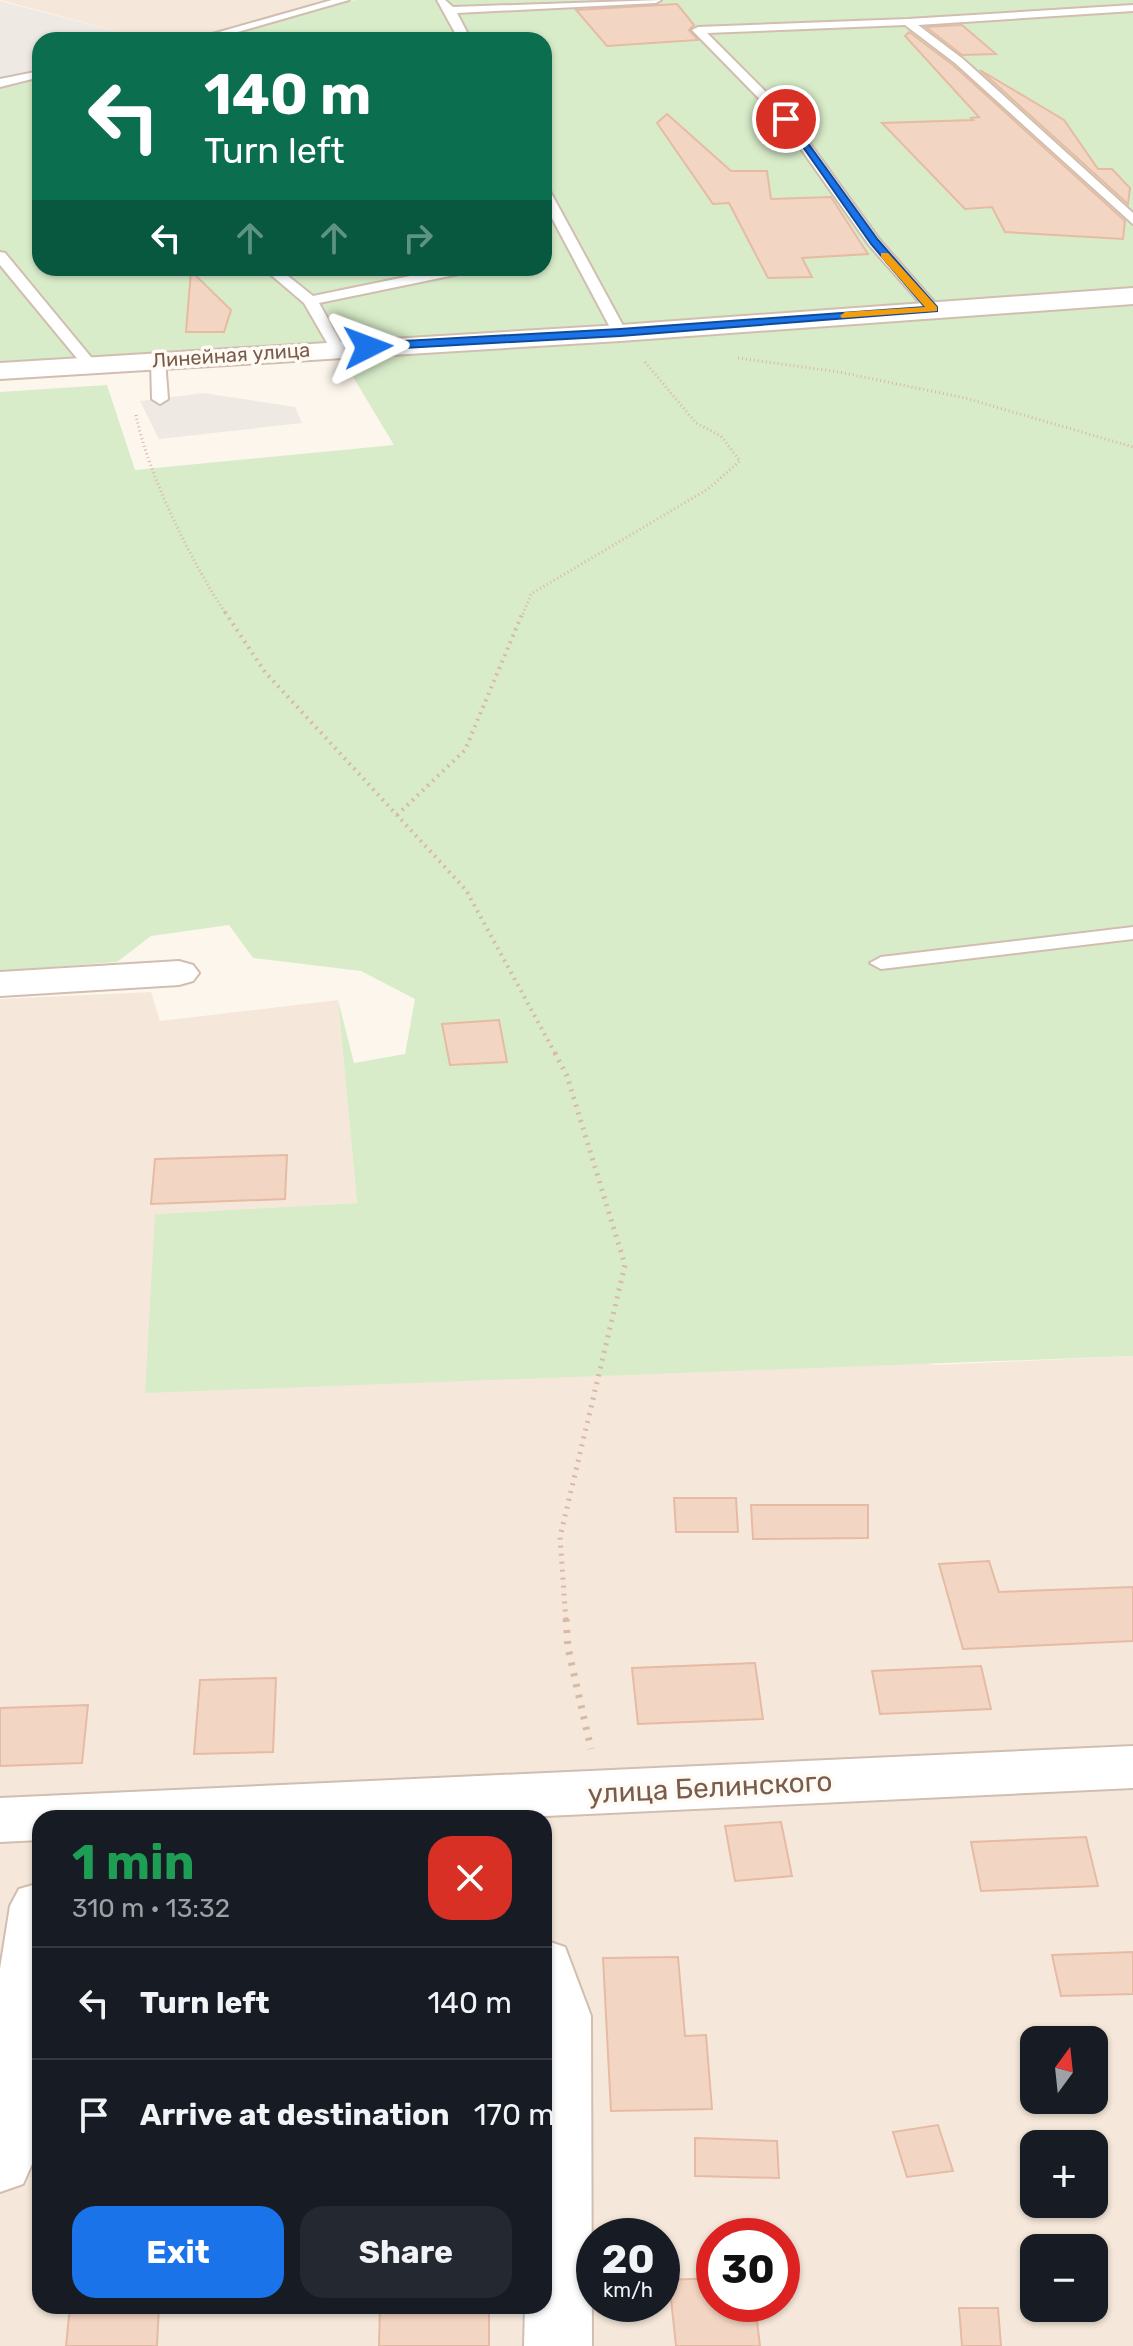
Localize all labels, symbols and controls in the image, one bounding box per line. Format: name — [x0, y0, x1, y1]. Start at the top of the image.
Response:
text: 140 m — [204, 62, 371, 128]
icon: left — [72, 64, 176, 168]
pin — [752, 85, 820, 153]
icon: arrive — [764, 97, 808, 141]
text: Turn left — [204, 129, 345, 172]
icon: left — [144, 216, 188, 260]
icon: ahead — [228, 216, 272, 260]
icon: ahead — [312, 216, 356, 260]
icon: right — [396, 216, 440, 260]
position arrow — [326, 305, 410, 389]
street label: Линейная улица — [151, 338, 311, 372]
street label: улица Белинского — [587, 1765, 833, 1810]
text: 1 min — [72, 1834, 195, 1891]
button: close — [428, 1836, 512, 1920]
text: 310 m · 13:32 — [72, 1893, 230, 1924]
icon: left — [72, 1981, 116, 2025]
text: Turn left — [140, 1985, 270, 2021]
text: 140 m — [427, 1985, 512, 2021]
north arrow — [1020, 2026, 1108, 2114]
map controls — [1020, 2026, 1108, 2322]
icon: arrive — [72, 2093, 116, 2137]
text: Arrive at destination — [140, 2097, 450, 2133]
text: 170 m — [474, 2097, 555, 2133]
button: + — [1020, 2130, 1108, 2218]
button: Exit — [72, 2206, 284, 2298]
button: Share — [300, 2206, 512, 2298]
speed limit sign: 30 — [696, 2218, 800, 2322]
button: − — [1020, 2234, 1108, 2322]
text: 20 — [601, 2236, 655, 2283]
text: km/h — [603, 2278, 653, 2302]

